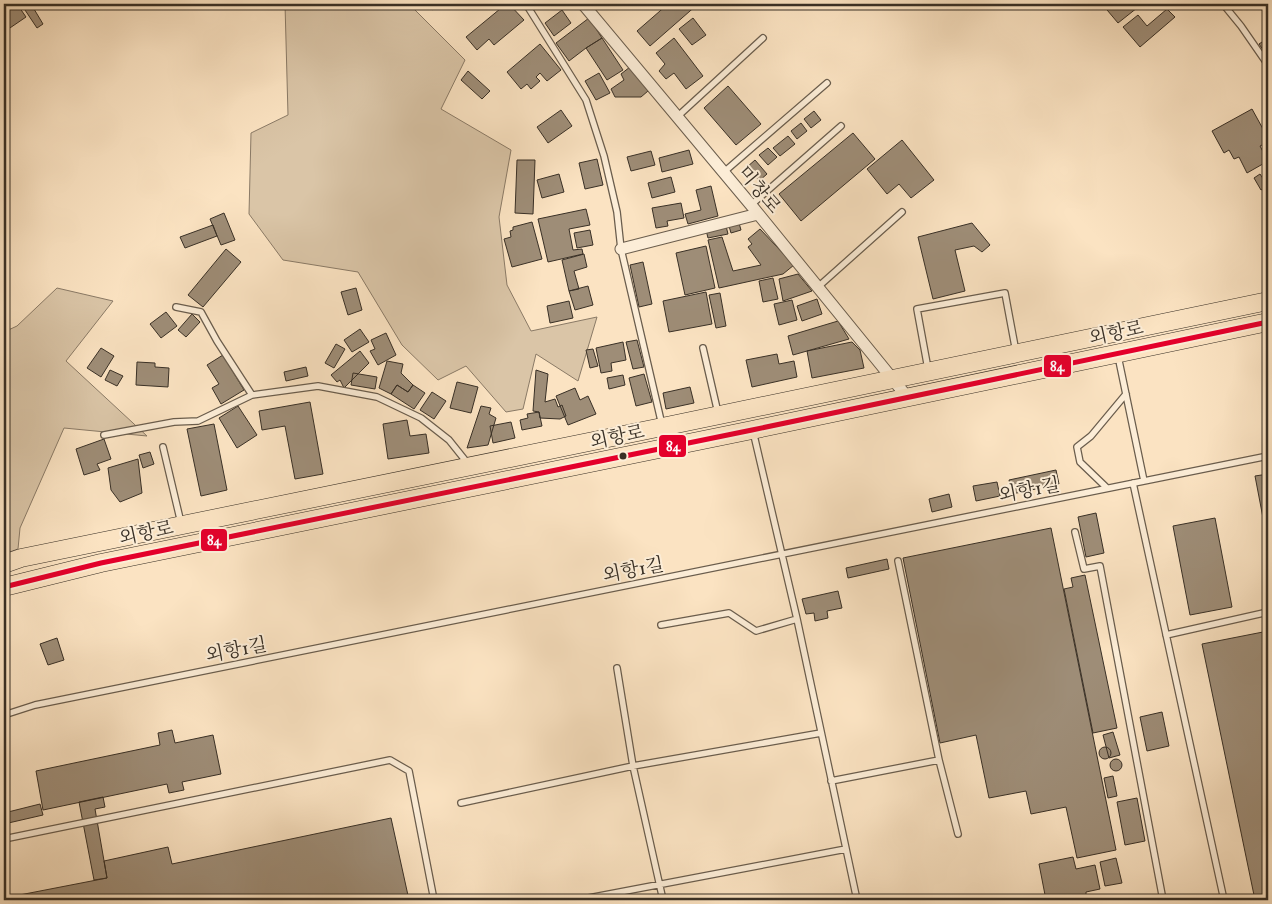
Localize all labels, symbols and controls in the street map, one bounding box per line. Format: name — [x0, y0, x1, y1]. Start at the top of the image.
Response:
street label: 미창로 — [732, 161, 786, 218]
street label: 외항로 — [1087, 316, 1146, 350]
line badge: 84 — [1043, 354, 1072, 378]
text: 84 — [1050, 358, 1066, 375]
street label: 외항로 — [588, 420, 647, 454]
line badge: 84 — [658, 434, 687, 458]
text: 84 — [666, 438, 682, 455]
unlabelled marker — [618, 451, 628, 461]
street label: 외항1길 — [997, 472, 1062, 508]
street label: 외항로 — [117, 516, 176, 550]
line badge: 84 — [200, 528, 228, 552]
text: 84 — [207, 532, 223, 549]
street label: 외항1길 — [601, 552, 666, 588]
street label: 외항1길 — [204, 632, 269, 668]

